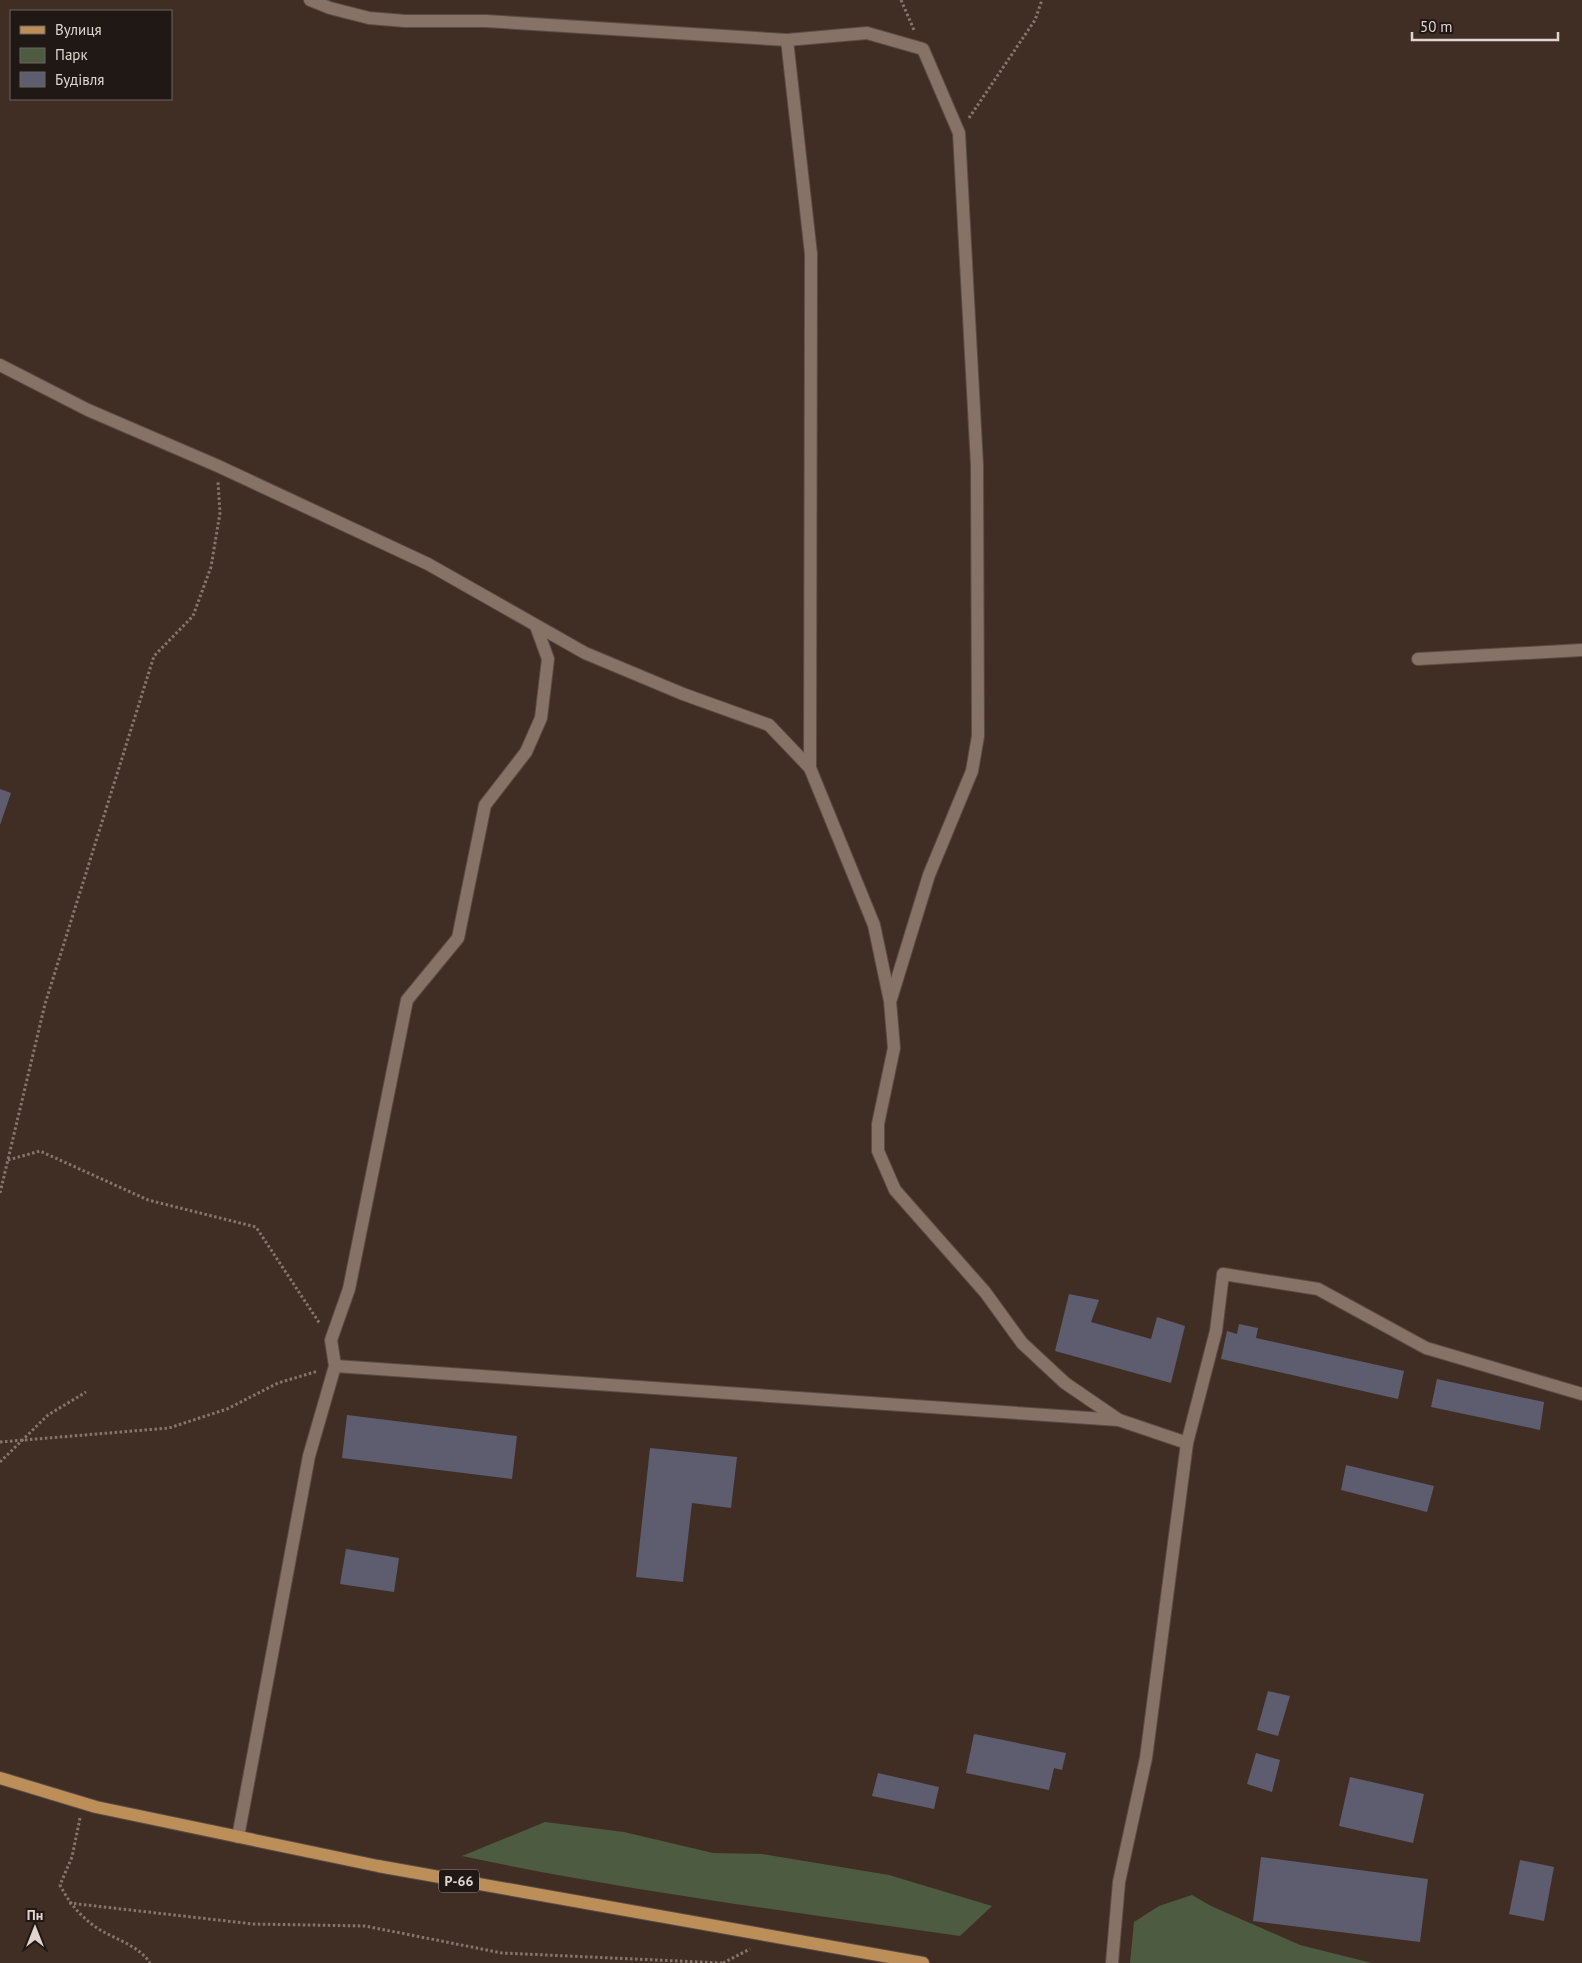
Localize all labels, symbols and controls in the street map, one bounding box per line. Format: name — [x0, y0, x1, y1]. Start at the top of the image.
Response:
legend — [10, 10, 172, 100]
scale bar — [1412, 10, 1558, 42]
text: 50 m — [1420, 17, 1453, 36]
text: Вулиця — [55, 20, 102, 39]
text: Парк — [55, 45, 88, 64]
text: Будівля — [55, 70, 104, 89]
road number: Р-66 — [439, 1870, 479, 1892]
north arrow — [10, 1903, 60, 1953]
text: Пн — [27, 1906, 43, 1924]

